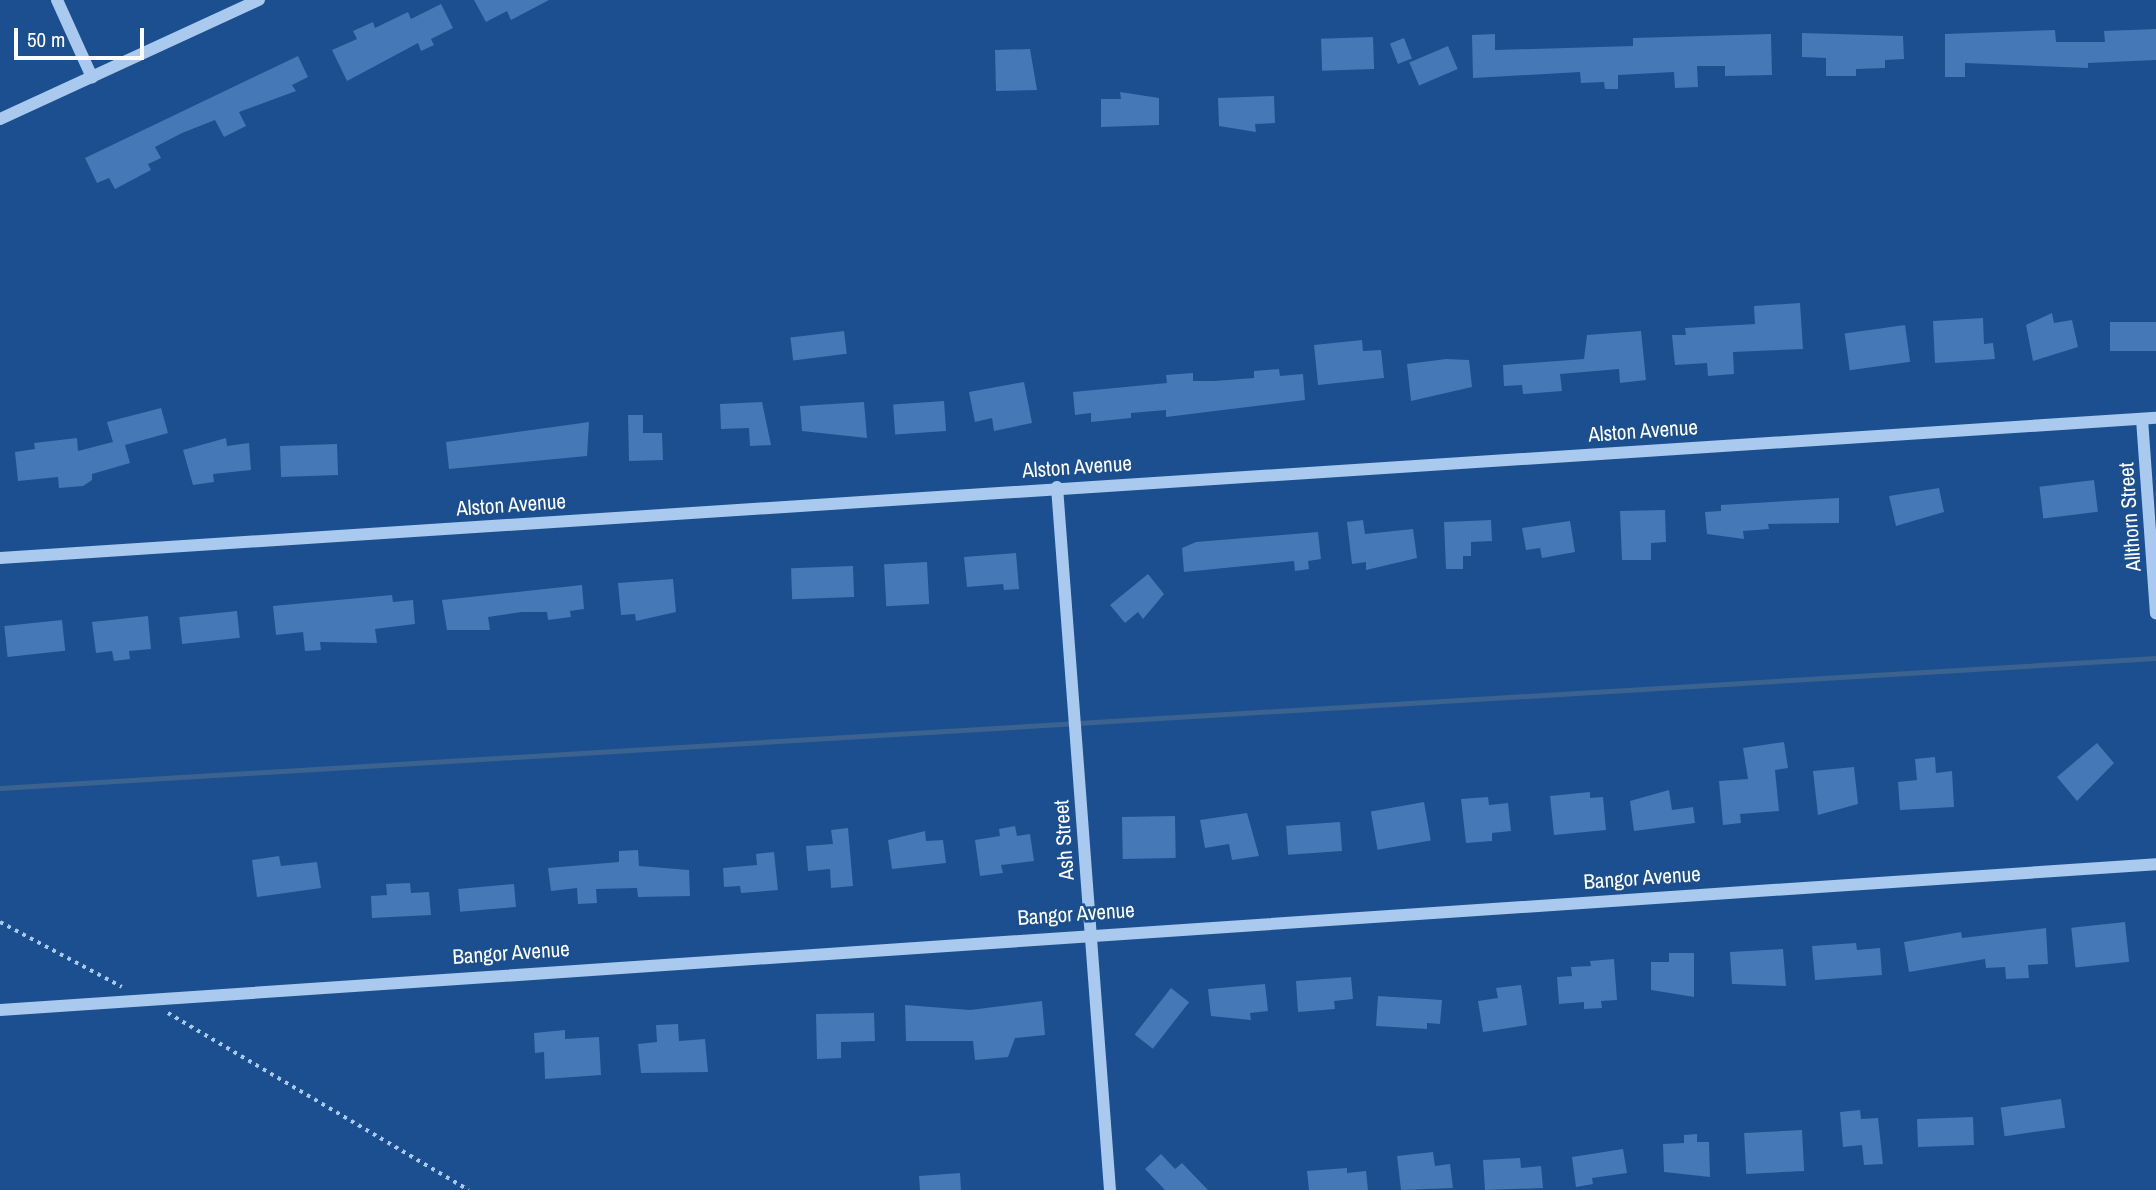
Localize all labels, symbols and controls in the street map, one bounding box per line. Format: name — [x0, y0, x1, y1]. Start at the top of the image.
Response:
scale bar — [18, 14, 147, 58]
text: 50 m — [27, 25, 65, 54]
street label: Alston Avenue — [1587, 415, 1699, 447]
street label: Alston Avenue — [1021, 451, 1133, 483]
street label: Allthorn Street — [2114, 462, 2146, 572]
street label: Alston Avenue — [455, 489, 567, 521]
street label: Ash Street — [1049, 799, 1079, 881]
street label: Bangor Avenue — [1582, 861, 1702, 895]
street label: Bangor Avenue — [1016, 897, 1136, 931]
street label: Bangor Avenue — [451, 936, 571, 970]

